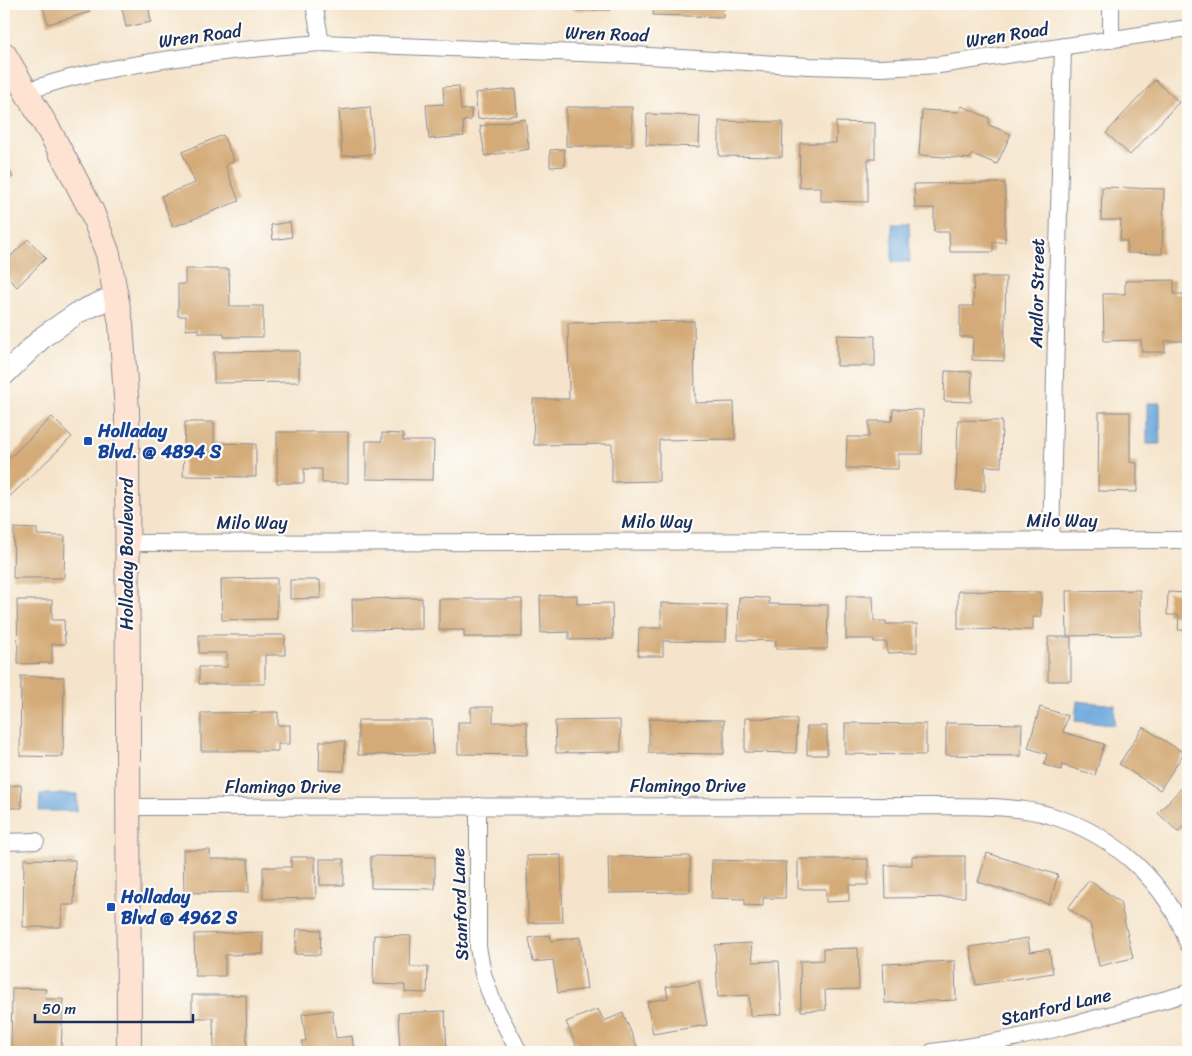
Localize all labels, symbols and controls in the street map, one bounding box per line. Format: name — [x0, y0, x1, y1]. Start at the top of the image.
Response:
street label: Wren Road — [963, 12, 1052, 57]
street label: Wren Road — [156, 14, 245, 58]
street label: Wren Road — [565, 17, 651, 51]
street label: Andlor Street — [1020, 238, 1054, 349]
place label: Holladay Blvd. @ 4894 S — [97, 415, 222, 468]
marker: Holladay Blvd. @ 4894 S — [82, 435, 94, 447]
street label: Holladay Boulevard — [111, 477, 143, 630]
street label: Milo Way — [1026, 505, 1098, 537]
street label: Milo Way — [621, 506, 693, 538]
street label: Milo Way — [216, 507, 288, 539]
street label: Flamingo Drive — [630, 770, 746, 802]
street label: Flamingo Drive — [225, 771, 341, 803]
street label: Stanford Lane — [442, 847, 478, 961]
place label: Holladay Blvd @ 4962 S — [120, 881, 238, 934]
marker: Holladay Blvd @ 4962 S — [105, 901, 117, 913]
street label: Stanford Lane — [997, 979, 1115, 1035]
scale bar — [35, 991, 192, 1023]
text: 50 m — [42, 996, 77, 1022]

